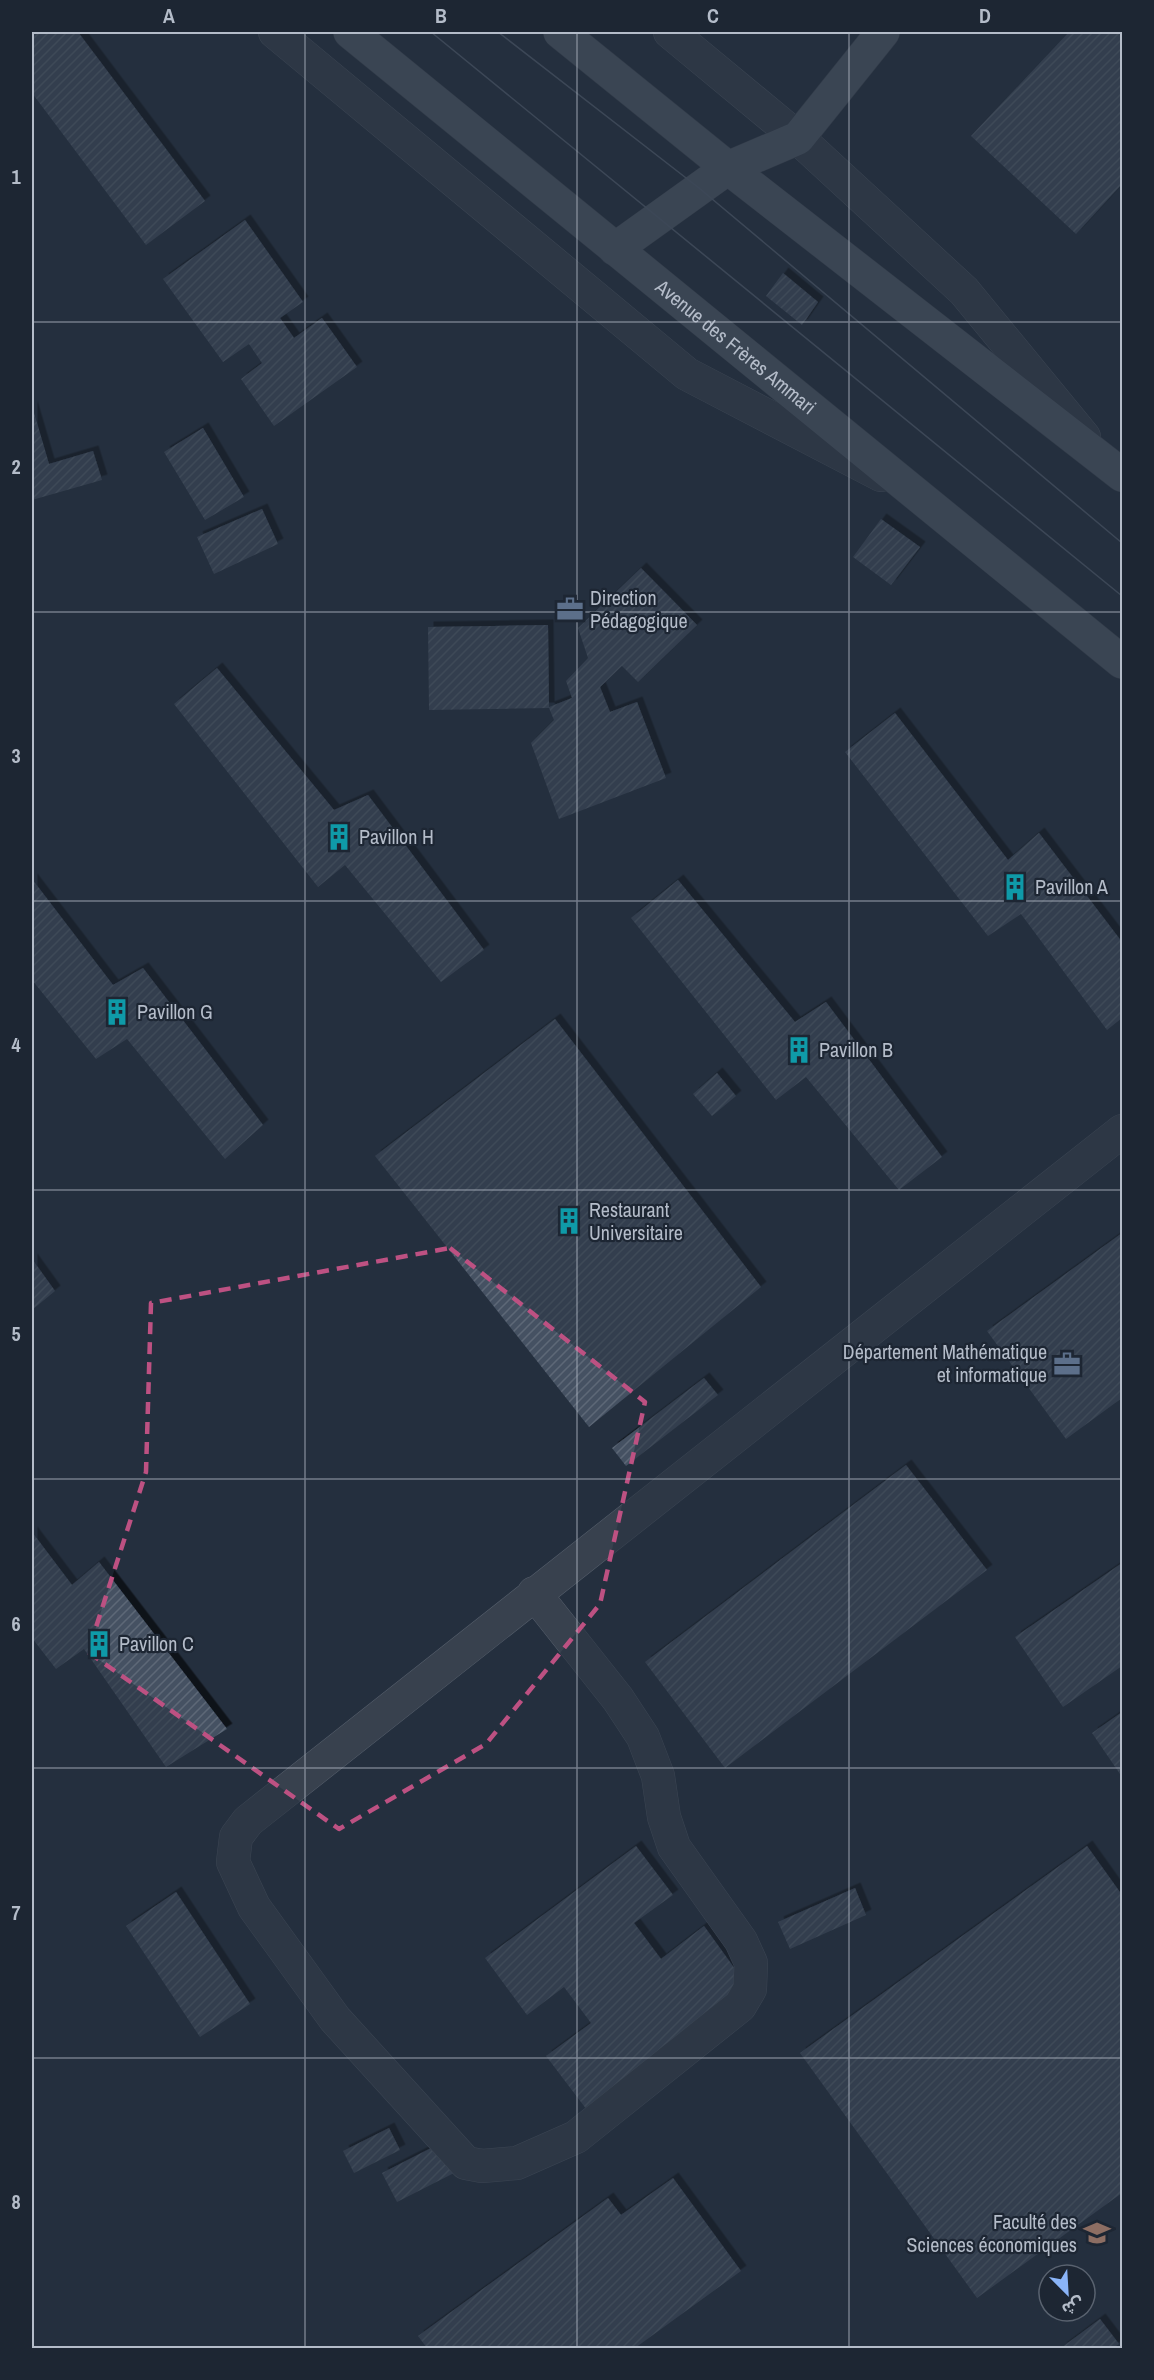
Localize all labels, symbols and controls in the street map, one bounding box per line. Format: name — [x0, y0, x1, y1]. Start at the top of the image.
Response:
text: A — [163, 2, 175, 29]
text: B — [435, 2, 447, 29]
text: C — [707, 2, 719, 29]
text: D — [979, 2, 991, 29]
text: 1 — [11, 163, 21, 190]
street label: Avenue des Frères Ammari — [650, 272, 822, 420]
text: 2 — [11, 453, 21, 480]
place label: Direction Pédagogique — [590, 584, 688, 634]
office icon: Direction Pédagogique — [555, 594, 585, 624]
text: 3 — [11, 742, 21, 769]
building icon: Pavillon H — [324, 822, 354, 852]
place label: Pavillon H — [359, 823, 434, 850]
building icon: Pavillon A — [1000, 872, 1030, 902]
place label: Pavillon A — [1035, 873, 1108, 900]
building icon: Pavillon G — [102, 997, 132, 1027]
place label: Pavillon G — [137, 998, 213, 1025]
text: 4 — [11, 1031, 21, 1058]
building icon: Pavillon B — [784, 1035, 814, 1065]
place label: Pavillon B — [819, 1036, 893, 1063]
place label: Restaurant Universitaire — [589, 1196, 683, 1246]
building icon: Restaurant Universitaire — [554, 1206, 584, 1236]
text: 5 — [11, 1320, 21, 1347]
place label: Département Mathématique et informatique — [843, 1338, 1047, 1388]
office icon: Département Mathématique et informatique — [1052, 1349, 1082, 1379]
text: 6 — [11, 1610, 21, 1637]
building icon: Pavillon C — [84, 1629, 114, 1659]
place label: Pavillon C — [119, 1630, 194, 1657]
text: 7 — [11, 1899, 21, 1926]
text: 8 — [11, 2188, 21, 2215]
place label: Faculté des Sciences économiques — [907, 2208, 1077, 2258]
school or university icon: Faculté des Sciences économiques — [1082, 2218, 1112, 2248]
north arrow — [1037, 2263, 1097, 2323]
text: ش — [1059, 2292, 1088, 2321]

